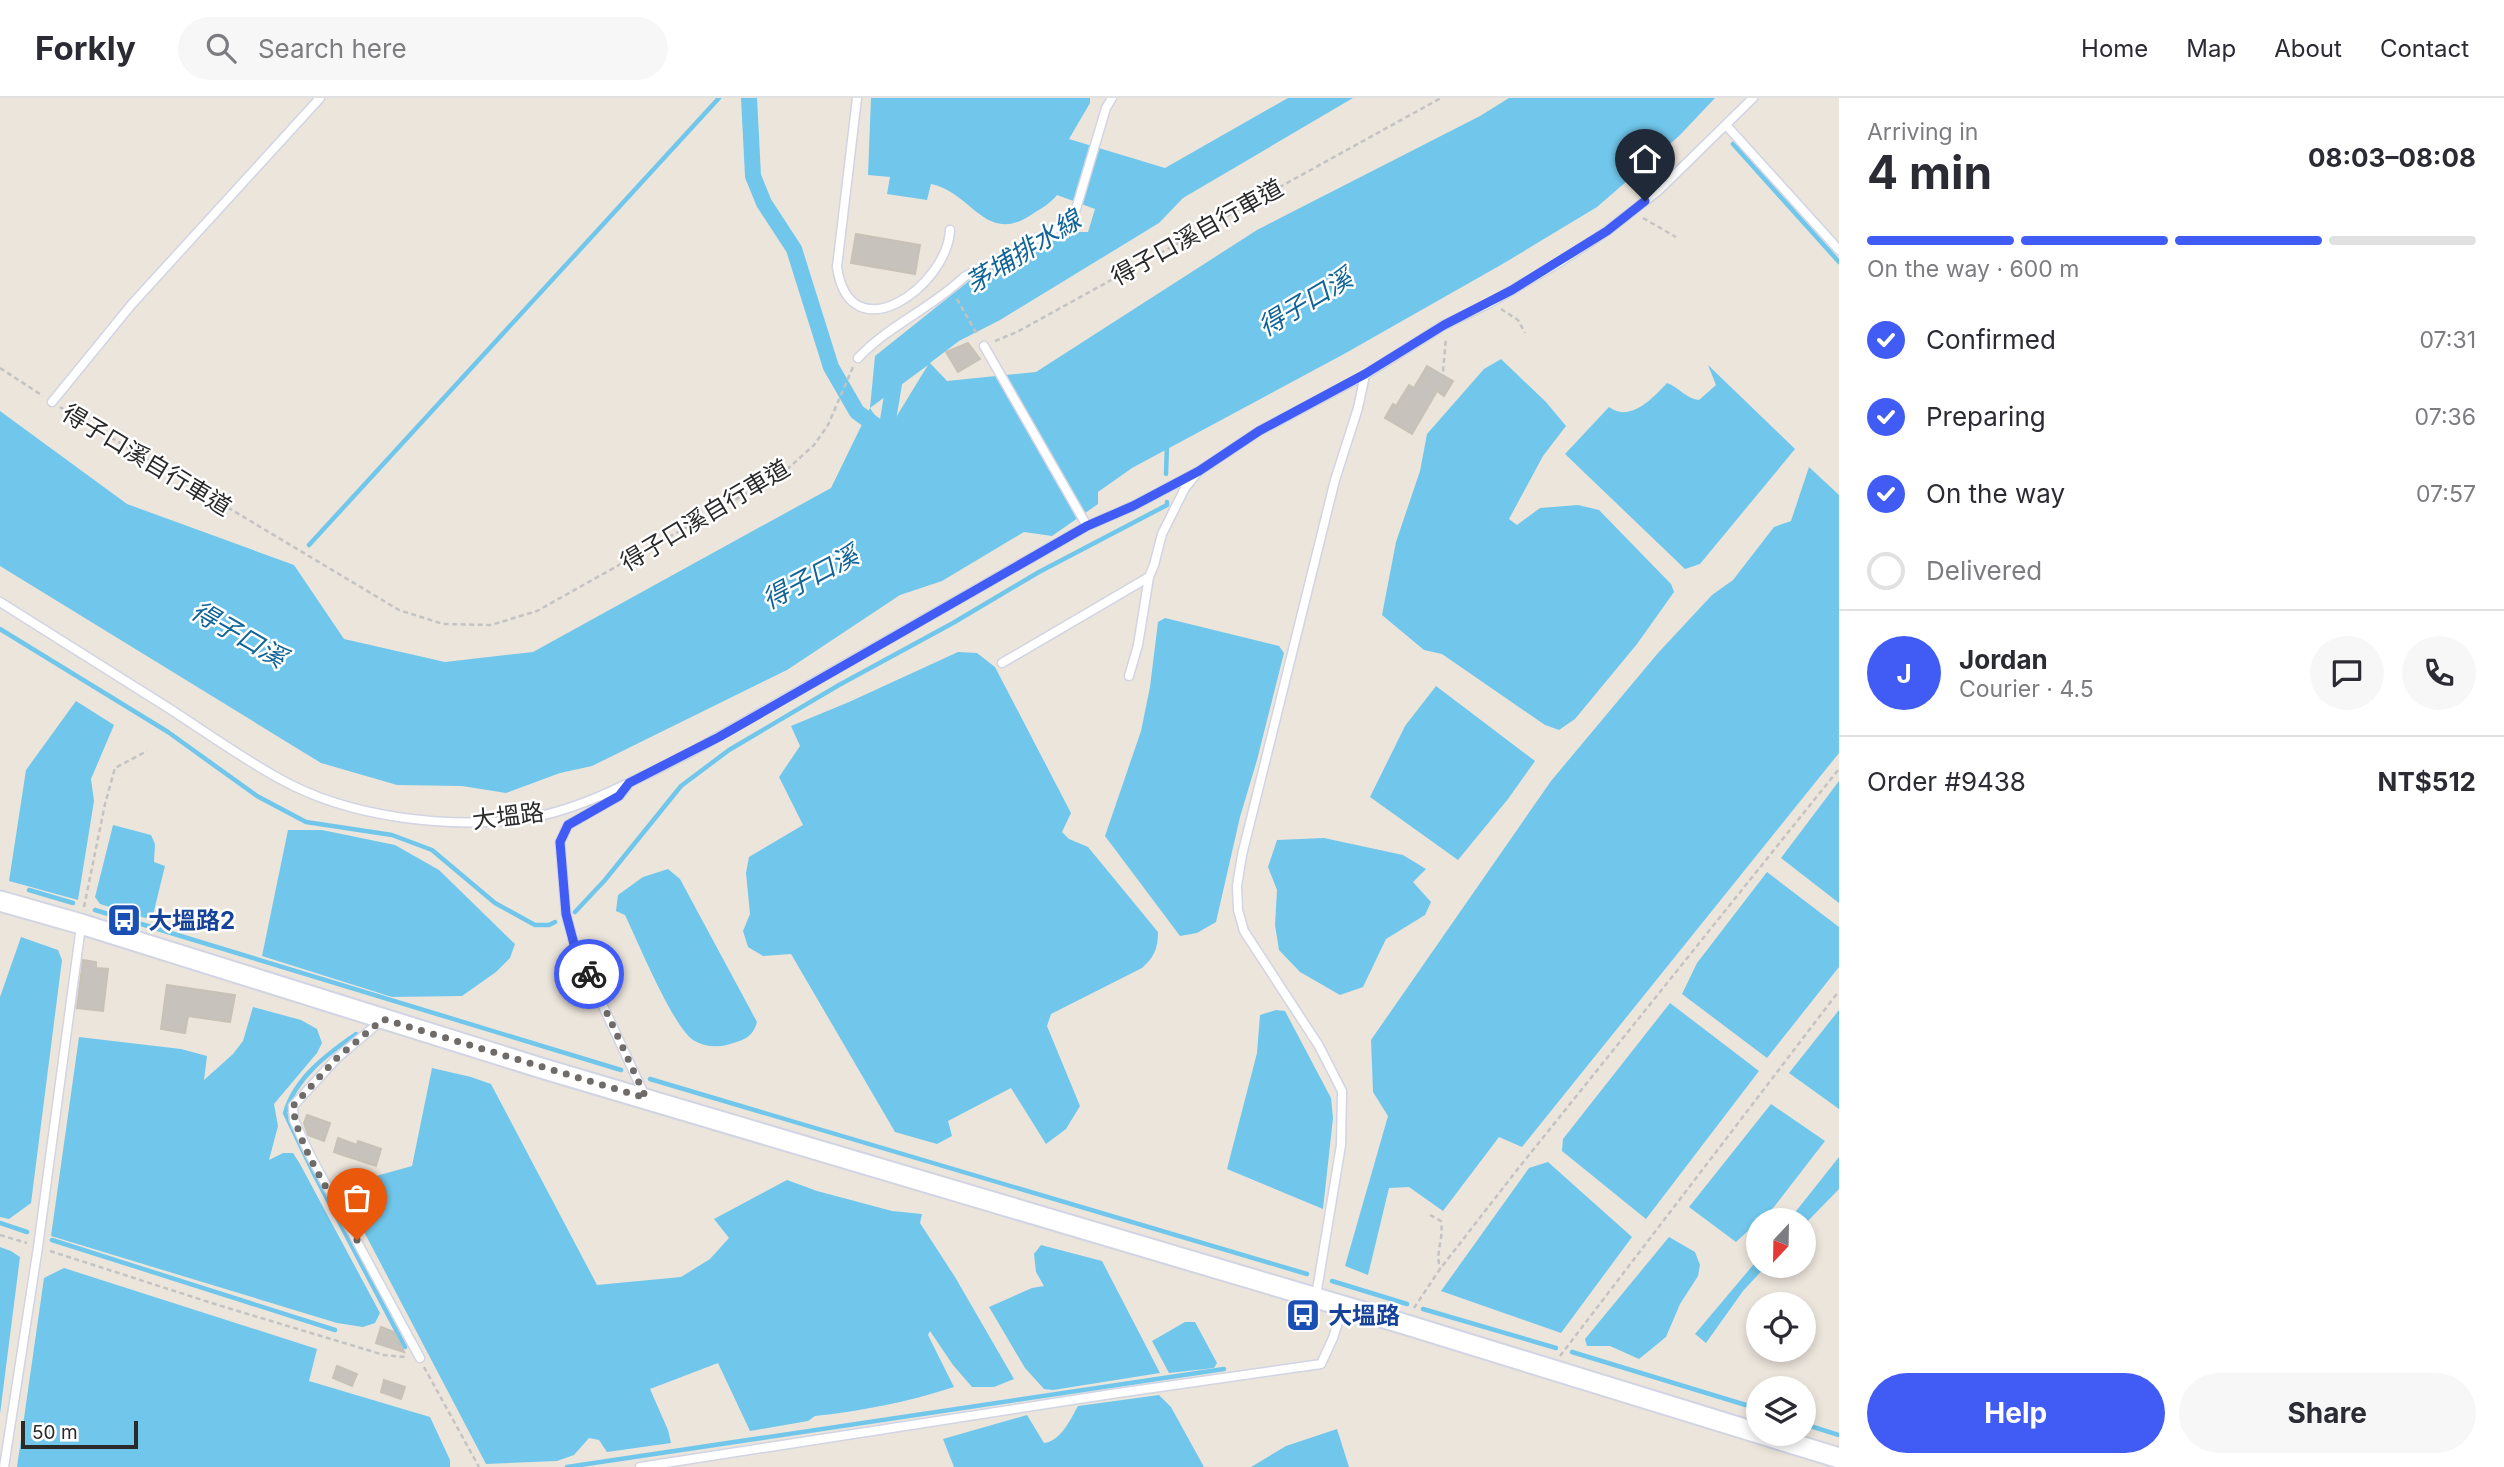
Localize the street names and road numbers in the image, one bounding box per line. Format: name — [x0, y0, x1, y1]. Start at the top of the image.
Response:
street label: 得子口溪自行車道 — [1106, 173, 1288, 291]
street label: 得子口溪自行車道 — [57, 398, 237, 522]
street label: 得子口溪自行車道 — [615, 453, 795, 577]
street label: 大塭路 — [471, 797, 545, 835]

